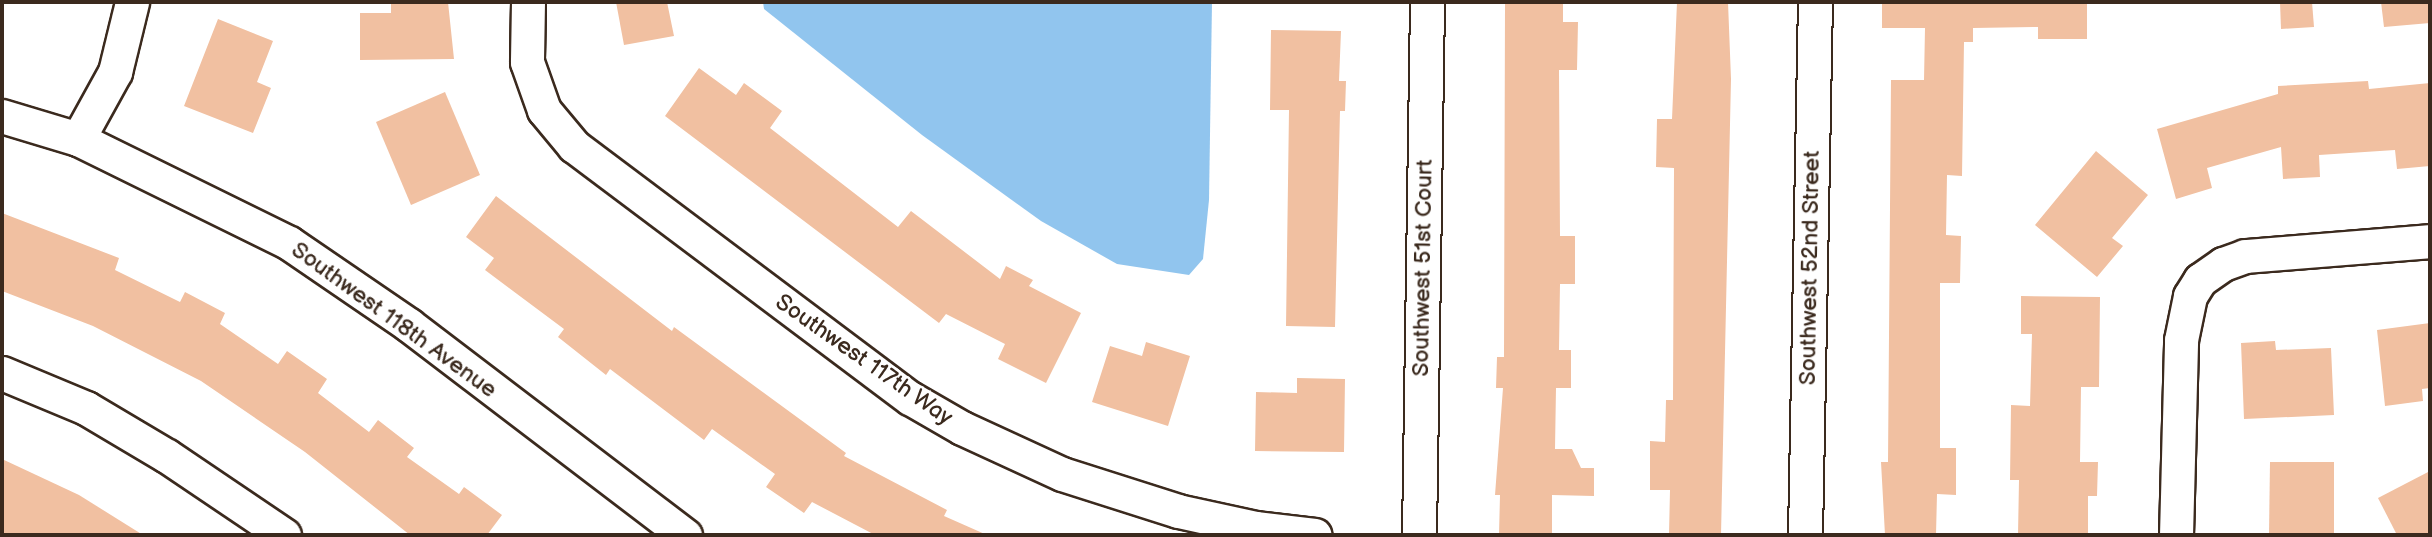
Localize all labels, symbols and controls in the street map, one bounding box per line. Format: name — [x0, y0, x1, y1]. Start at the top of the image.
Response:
street label: Southwest 52nd Street — [1794, 150, 1826, 386]
street label: Southwest 51st Court — [1407, 159, 1439, 377]
street label: Southwest 118th Avenue — [286, 236, 502, 404]
street label: Southwest 117th Way — [770, 288, 958, 432]

